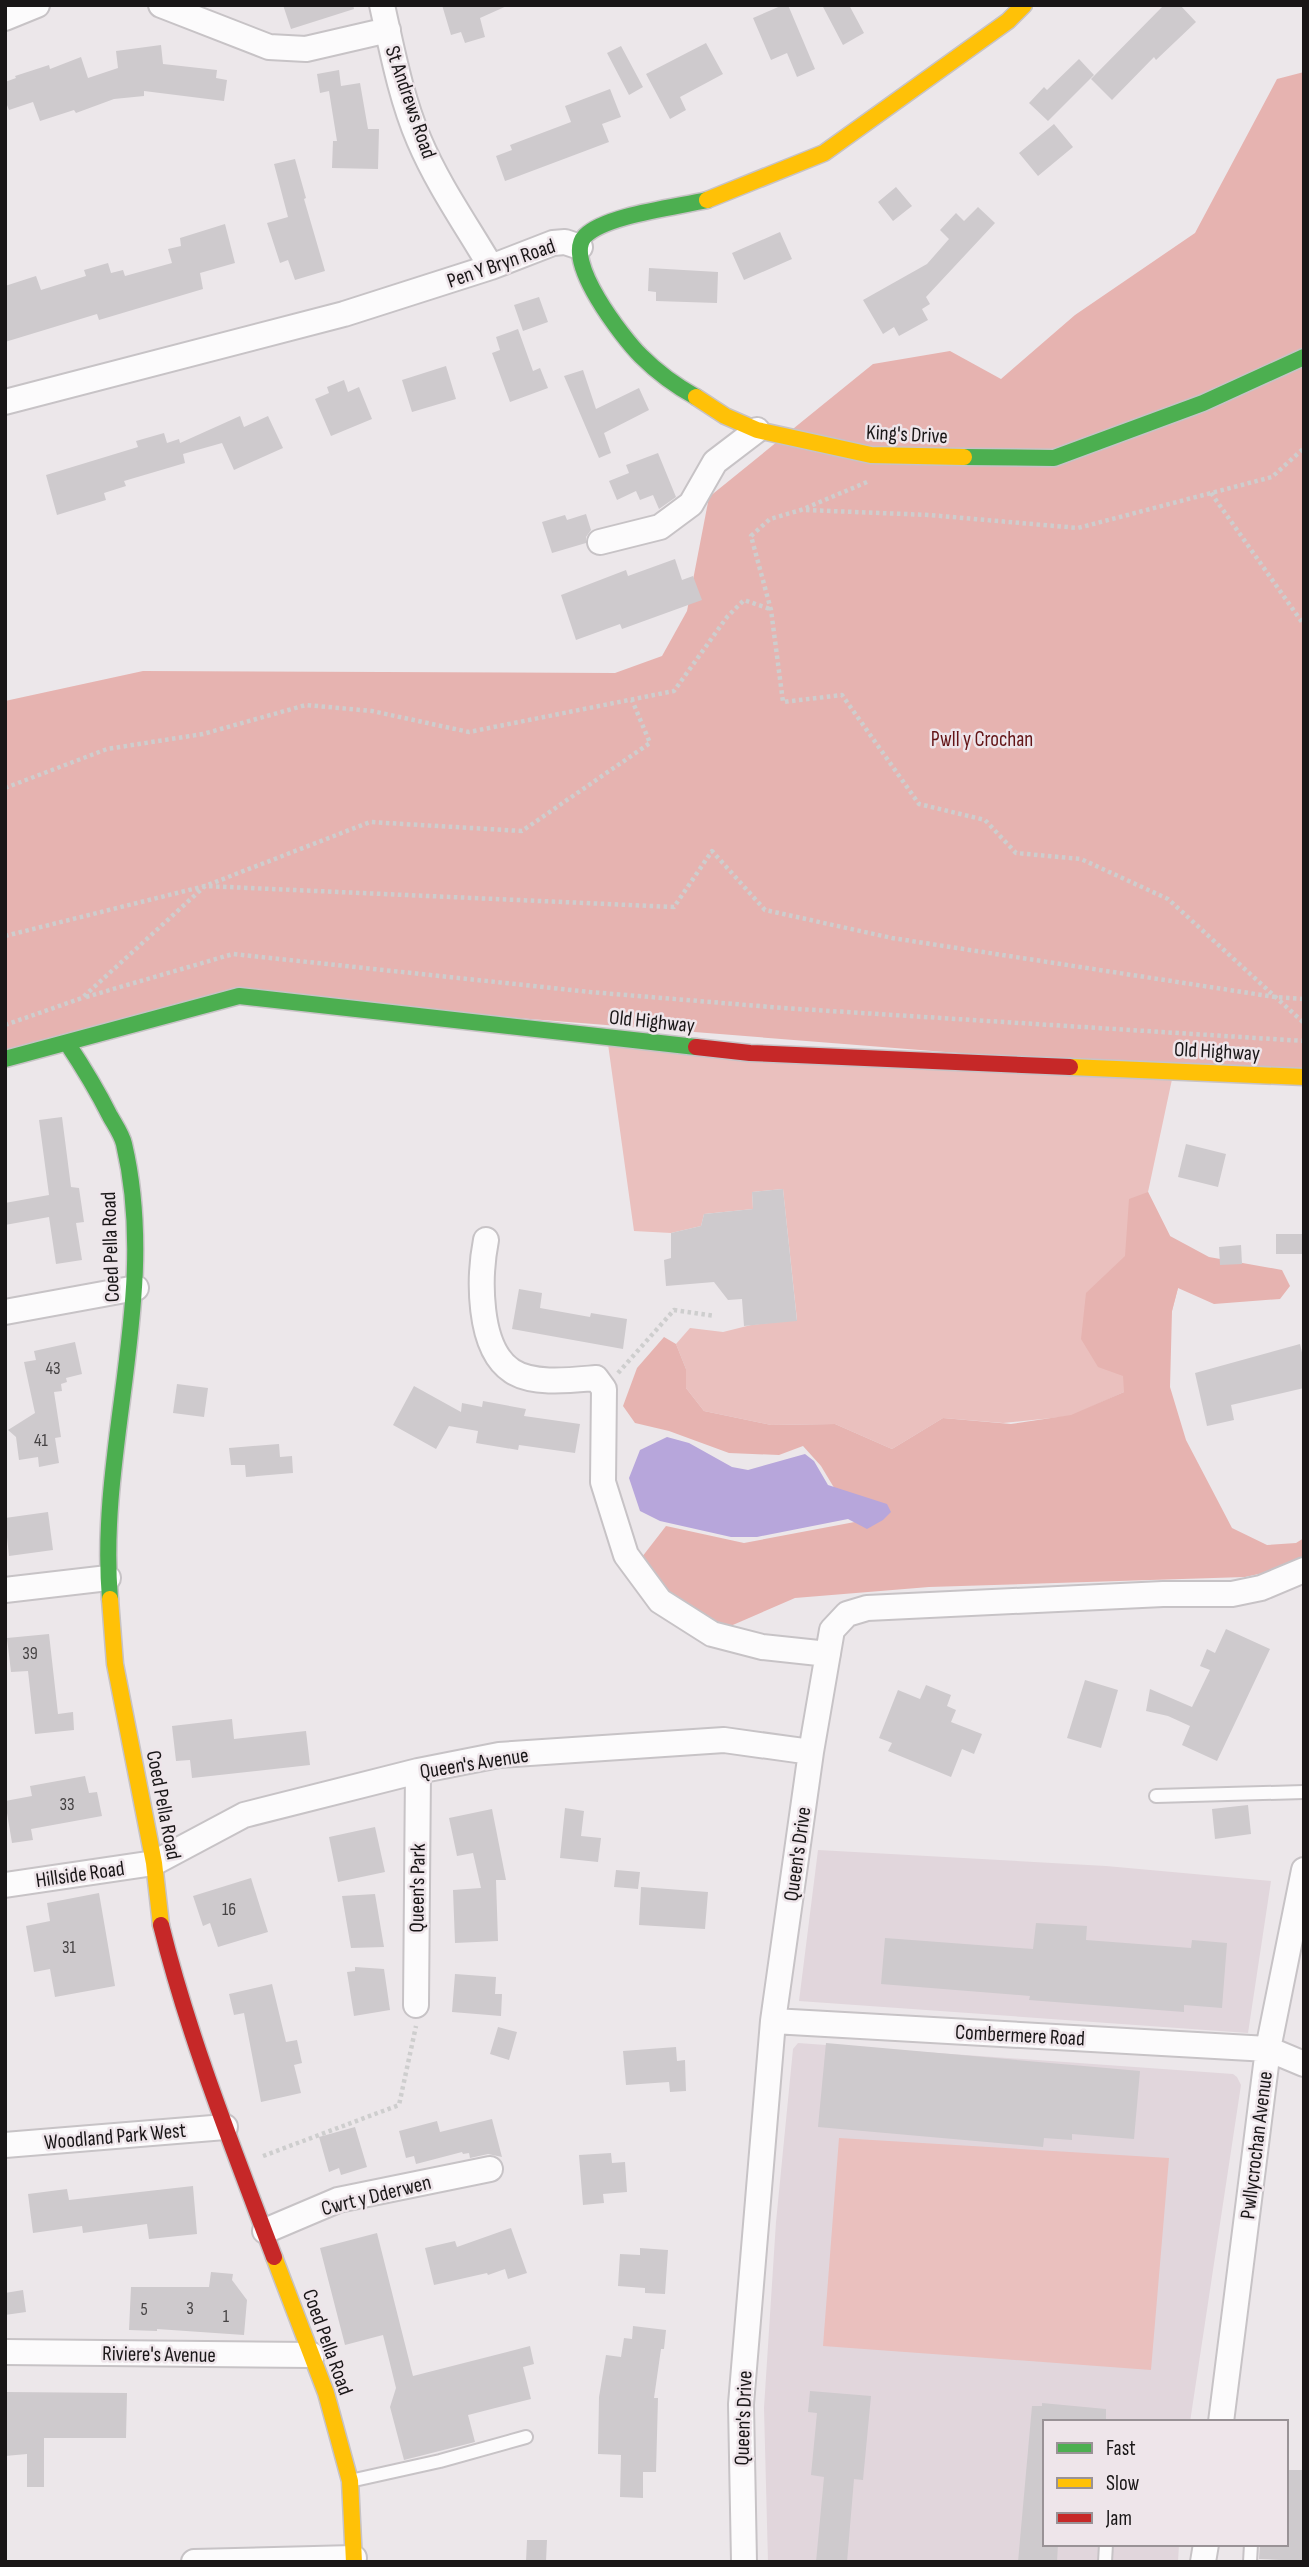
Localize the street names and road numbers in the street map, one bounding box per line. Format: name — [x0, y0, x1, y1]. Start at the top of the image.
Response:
street label: St Andrews Road — [380, 42, 441, 162]
street label: Pen Y Bryn Road — [444, 233, 559, 294]
street label: King's Drive — [866, 420, 948, 449]
street label: Old Highway — [608, 1005, 696, 1038]
street label: Old Highway — [1173, 1037, 1260, 1066]
street label: Coed Pella Road — [96, 1191, 125, 1303]
street label: Queen's Avenue — [418, 1743, 530, 1784]
street label: Coed Pella Road — [141, 1748, 186, 1862]
street label: Queen's Drive — [778, 1805, 816, 1903]
street label: Queen's Park — [404, 1843, 431, 1933]
street label: Hillside Road — [34, 1856, 126, 1893]
street label: Combermere Road — [955, 2020, 1085, 2051]
street label: Pwllycrochan Avenue — [1235, 2070, 1278, 2220]
street label: Woodland Park West — [43, 2118, 187, 2155]
street label: Cwrt y Dderwen — [319, 2170, 434, 2221]
street label: Coed Pella Road — [297, 2286, 358, 2398]
street label: Riviere's Avenue — [102, 2341, 216, 2368]
street label: Queen's Drive — [729, 2370, 758, 2466]

